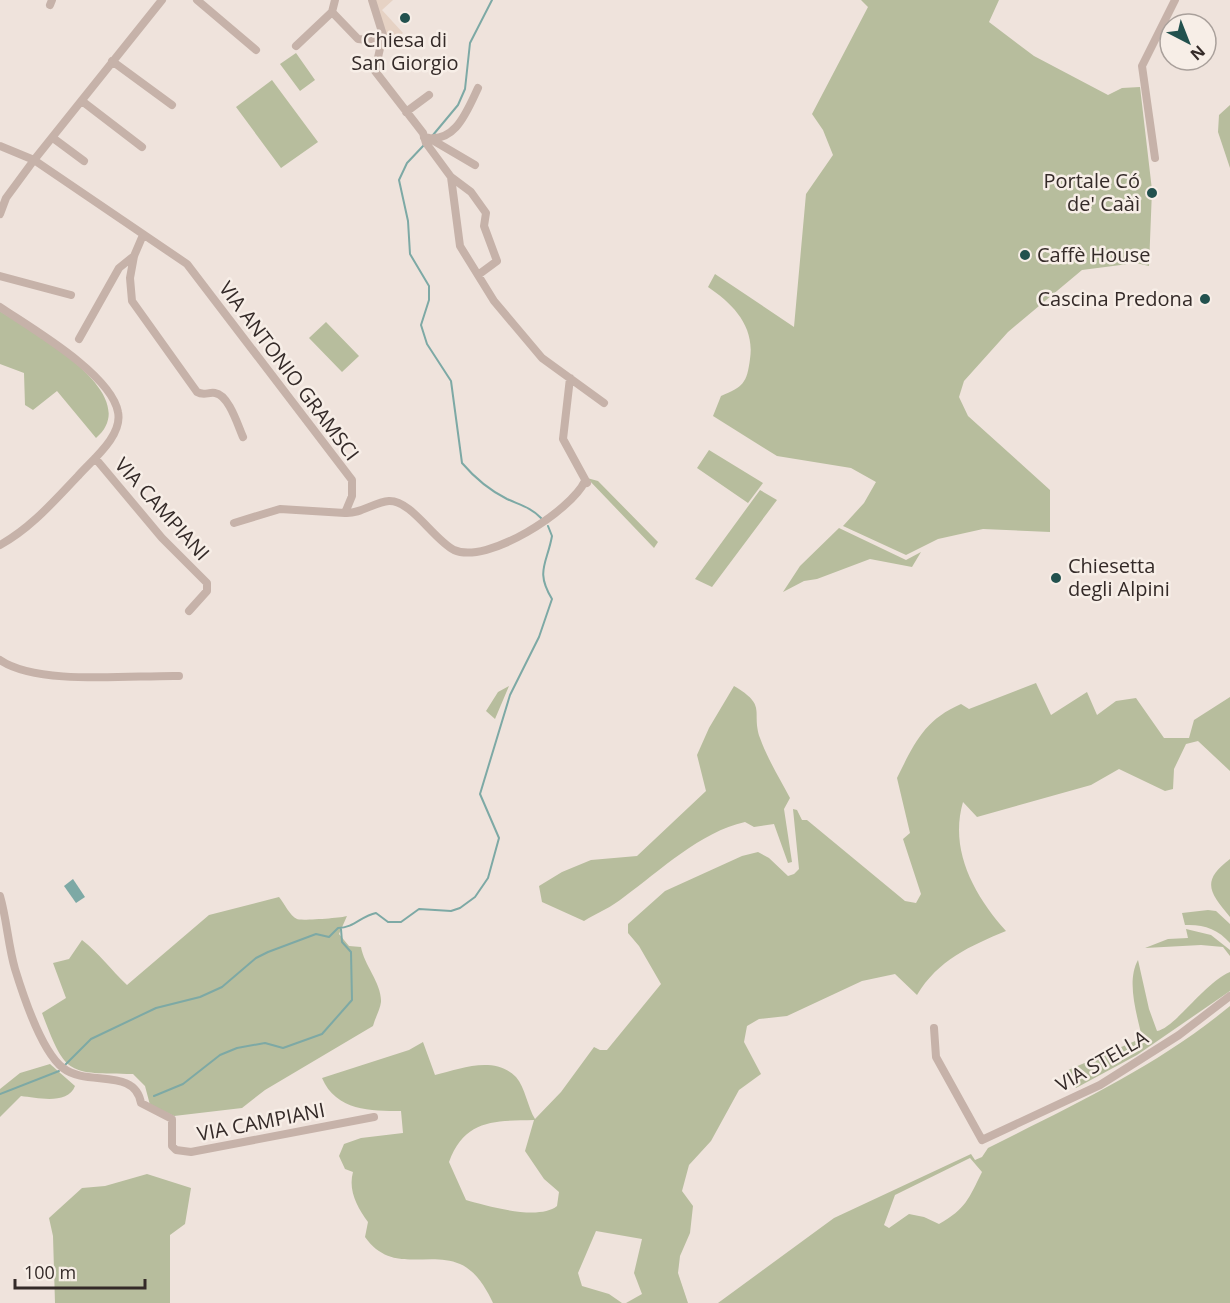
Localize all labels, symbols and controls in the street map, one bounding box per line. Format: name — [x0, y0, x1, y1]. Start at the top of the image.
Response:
marker: Chiesa di San Giorgio — [398, 11, 412, 25]
north arrow — [1158, 12, 1218, 72]
place label: Chiesa di San Giorgio — [351, 26, 459, 76]
text: N — [1186, 41, 1210, 66]
place label: Portale Có de' Caàì — [1043, 167, 1140, 217]
marker: Portale Có de' Caàì — [1145, 186, 1159, 200]
place label: Caffè House — [1037, 241, 1150, 268]
marker: Caffè House — [1018, 248, 1032, 262]
street label: VIA ANTONIO GRAMSCI — [213, 276, 366, 466]
place label: Cascina Predona — [1037, 285, 1193, 312]
marker: Cascina Predona — [1198, 292, 1212, 306]
street label: VIA CAMPIANI — [109, 452, 216, 566]
place label: Chiesetta degli Alpini — [1068, 552, 1170, 602]
marker: Chiesetta degli Alpini — [1049, 571, 1063, 585]
street label: VIA STELLA — [1051, 1023, 1153, 1098]
street label: VIA CAMPIANI — [195, 1096, 327, 1147]
scale bar — [15, 1252, 146, 1290]
text: 100 m — [24, 1260, 76, 1284]

